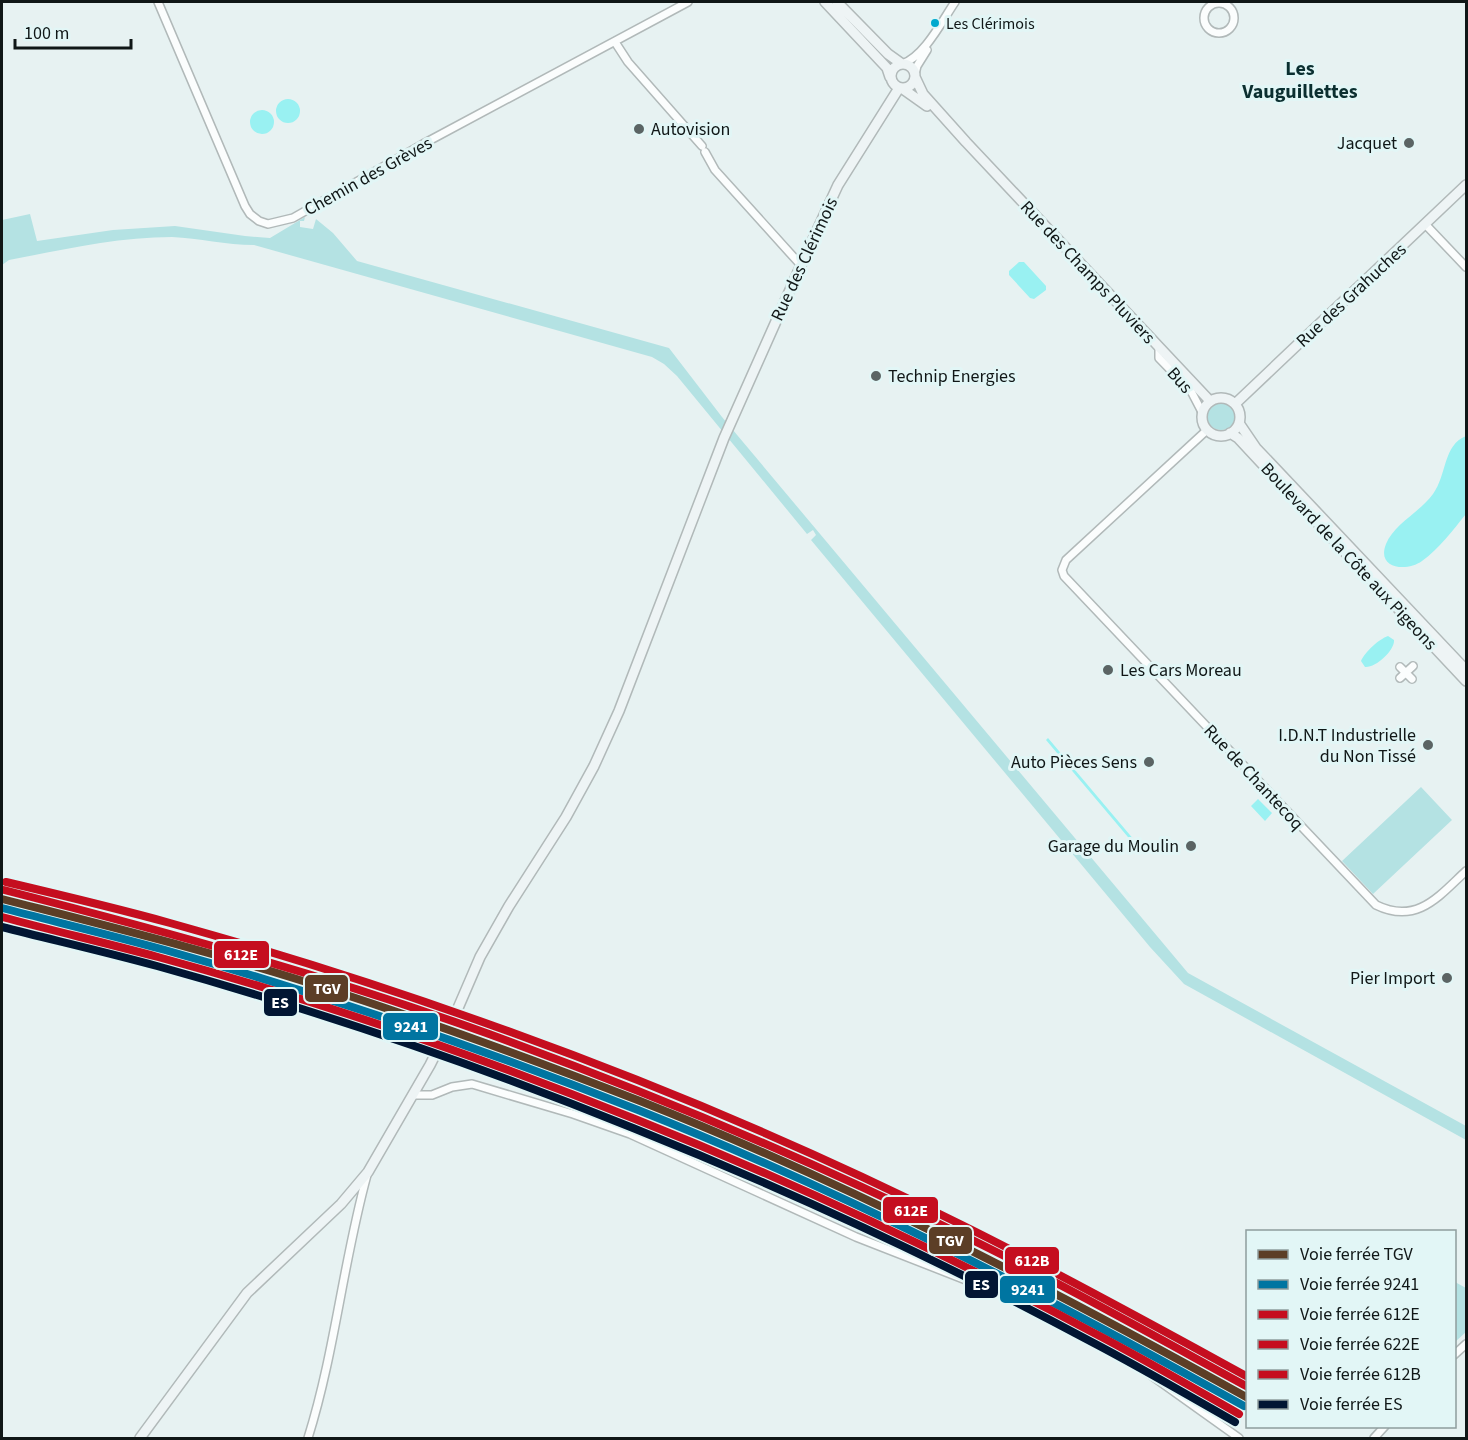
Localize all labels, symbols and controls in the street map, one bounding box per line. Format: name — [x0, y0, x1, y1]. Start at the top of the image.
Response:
scale bar — [15, 12, 130, 50]
place label: Les Clérimois — [946, 13, 1035, 35]
marker: Les Clérimois — [929, 17, 941, 29]
text: 100 m — [24, 21, 69, 46]
district label: Les Vauguillettes — [1241, 55, 1358, 106]
place label: Autovision — [651, 117, 730, 142]
marker: Autovision — [632, 122, 646, 136]
street label: Chemin des Grèves — [300, 131, 437, 222]
place label: Jacquet — [1337, 131, 1397, 156]
marker: Jacquet — [1402, 136, 1416, 150]
street label: Rue des Clérimois — [765, 193, 844, 325]
street label: Rue des Champs Pluviers — [1014, 195, 1161, 350]
street label: Rue des Grahuches — [1291, 238, 1412, 353]
street label: Bus — [1161, 362, 1198, 399]
place label: Technip Energies — [888, 364, 1016, 389]
marker: Technip Energies — [869, 369, 883, 383]
street label: Boulevard de la Côte aux Pigeons — [1255, 457, 1442, 656]
place label: Les Cars Moreau — [1120, 658, 1242, 683]
marker: Les Cars Moreau — [1101, 663, 1115, 677]
street label: Rue de Chantecoq — [1198, 719, 1309, 836]
place label: I.D.N.T Industrielle du Non Tissé — [1278, 723, 1416, 769]
marker: I.D.N.T Industrielle du Non Tissé — [1421, 738, 1435, 752]
place label: Auto Pièces Sens — [1011, 750, 1137, 775]
marker: Auto Pièces Sens — [1142, 755, 1156, 769]
place label: Garage du Moulin — [1048, 834, 1179, 859]
marker: Garage du Moulin — [1184, 839, 1198, 853]
line badge: 612E — [213, 940, 270, 969]
text: 612E — [224, 944, 258, 966]
place label: Pier Import — [1350, 966, 1435, 991]
marker: Pier Import — [1440, 971, 1454, 985]
line badge: TGV — [304, 974, 349, 1003]
text: TGV — [313, 978, 342, 1000]
line badge: ES — [263, 988, 298, 1017]
text: ES — [271, 992, 289, 1014]
line badge: 9241 — [382, 1012, 439, 1041]
text: 9241 — [394, 1016, 428, 1038]
line badge: 612E — [882, 1196, 939, 1224]
text: 612E — [894, 1200, 928, 1222]
line badge: TGV — [928, 1226, 973, 1255]
text: TGV — [936, 1230, 965, 1252]
legend — [1246, 1230, 1456, 1428]
text: Voie ferrée TGV — [1300, 1242, 1414, 1267]
line badge: 612B — [1004, 1246, 1060, 1275]
text: 612B — [1014, 1250, 1050, 1272]
line badge: ES — [964, 1270, 999, 1299]
text: Voie ferrée 9241 — [1300, 1272, 1419, 1297]
text: ES — [972, 1274, 990, 1296]
line badge: 9241 — [999, 1275, 1056, 1304]
text: 9241 — [1011, 1279, 1045, 1301]
text: Voie ferrée 612E — [1300, 1302, 1420, 1327]
text: Voie ferrée 622E — [1300, 1332, 1420, 1357]
text: Voie ferrée 612B — [1300, 1362, 1421, 1387]
text: Voie ferrée ES — [1300, 1392, 1403, 1417]

